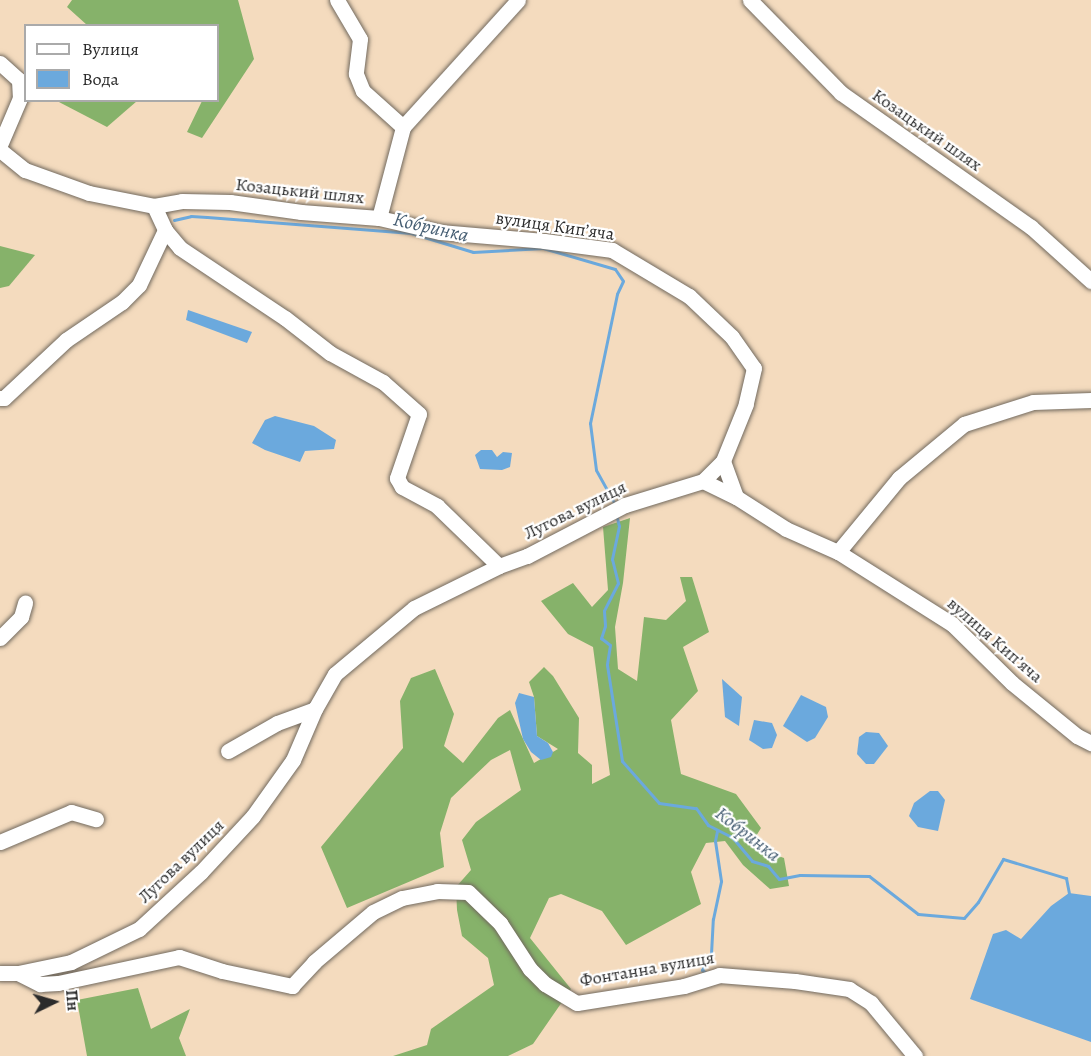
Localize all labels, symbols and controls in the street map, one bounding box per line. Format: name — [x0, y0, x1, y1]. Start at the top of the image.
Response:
legend — [24, 24, 219, 102]
text: Вулиця — [82, 37, 139, 61]
text: Вода — [82, 67, 119, 91]
street label: Козацький шлях — [868, 84, 986, 176]
street label: Козацький шлях — [235, 174, 365, 208]
water label: Кобринка — [391, 207, 471, 247]
street label: вулиця Кипʼяча — [494, 207, 616, 245]
street label: Лугова вулиця — [520, 476, 630, 544]
street label: вулиця Кипʼяча — [943, 593, 1047, 687]
water label: Кобринка — [711, 801, 785, 867]
street label: Лугова вулиця — [133, 815, 229, 907]
street label: Фонтанна вулиця — [578, 947, 716, 991]
north arrow — [24, 972, 84, 1032]
text: Пн — [60, 989, 84, 1012]

